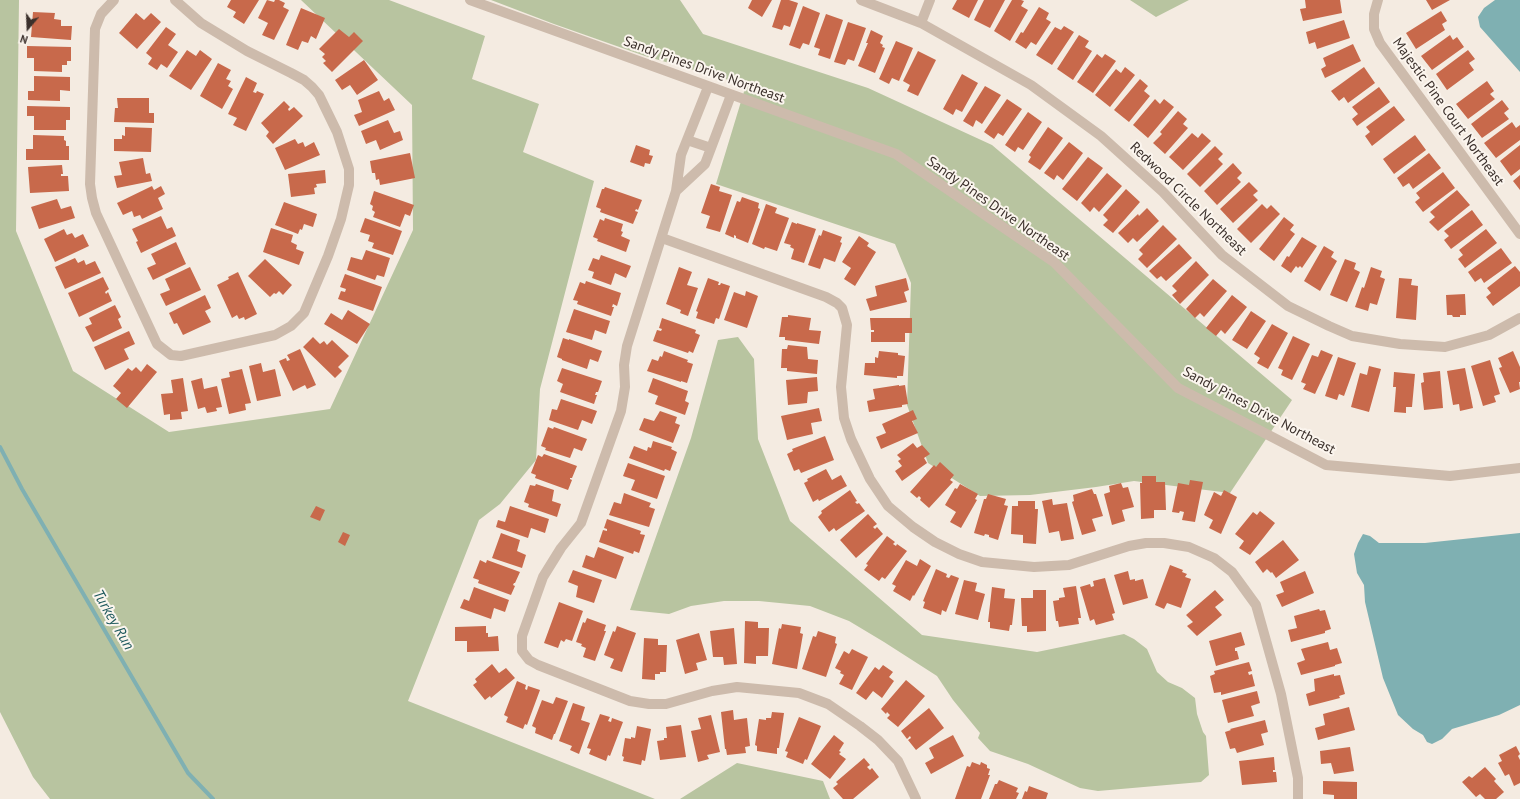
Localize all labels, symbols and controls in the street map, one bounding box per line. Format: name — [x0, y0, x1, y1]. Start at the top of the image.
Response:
north arrow — [8, 8, 48, 48]
text: N — [18, 32, 30, 47]
street label: Sandy Pines Drive Northeast — [621, 33, 787, 107]
street label: Majestic Pine Court Northeast — [1389, 35, 1507, 189]
street label: Redwood Circle Northeast — [1126, 139, 1250, 259]
street label: Sandy Pines Drive Northeast — [924, 153, 1072, 265]
street label: Sandy Pines Drive Northeast — [1180, 364, 1338, 458]
water label: Turkey Run — [89, 587, 137, 653]

